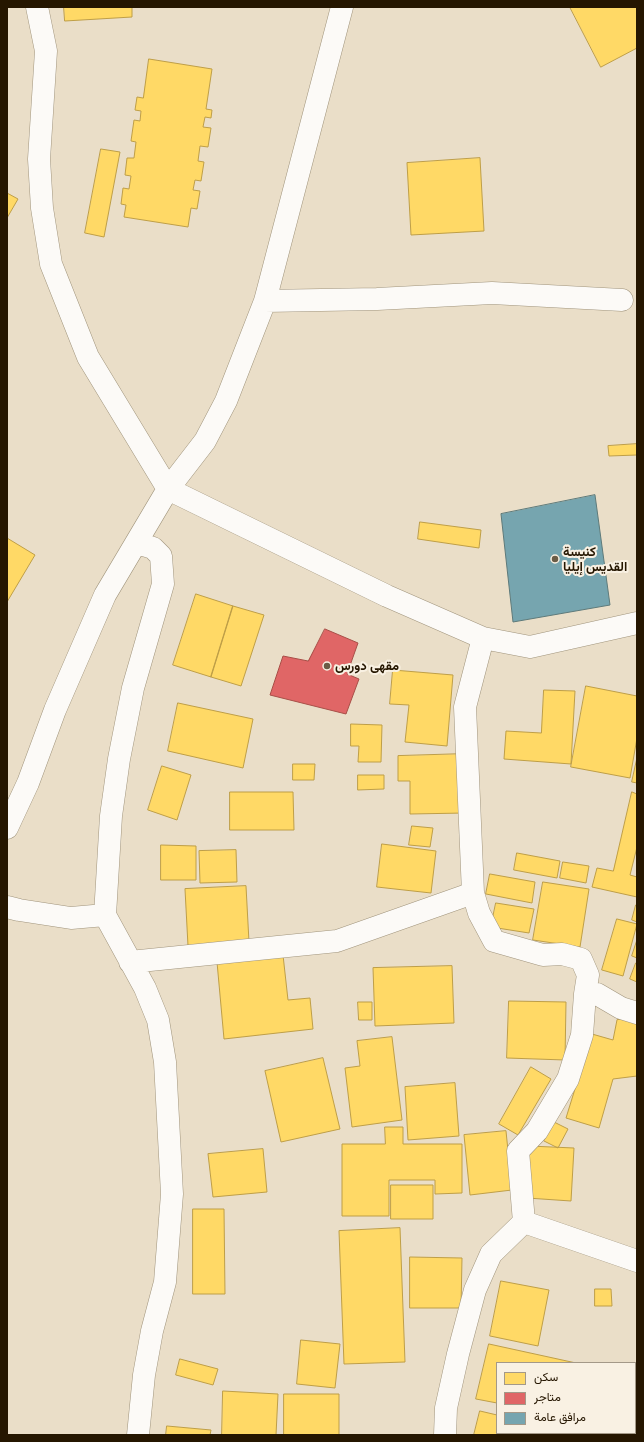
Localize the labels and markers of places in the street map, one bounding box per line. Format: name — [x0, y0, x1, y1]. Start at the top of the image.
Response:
place label: كنيسة القديس إيليا — [563, 544, 627, 575]
marker: كنيسة القديس إيليا — [550, 554, 560, 564]
place label: مقهى دورس — [335, 658, 399, 674]
marker: مقهى دورس — [322, 661, 332, 671]

